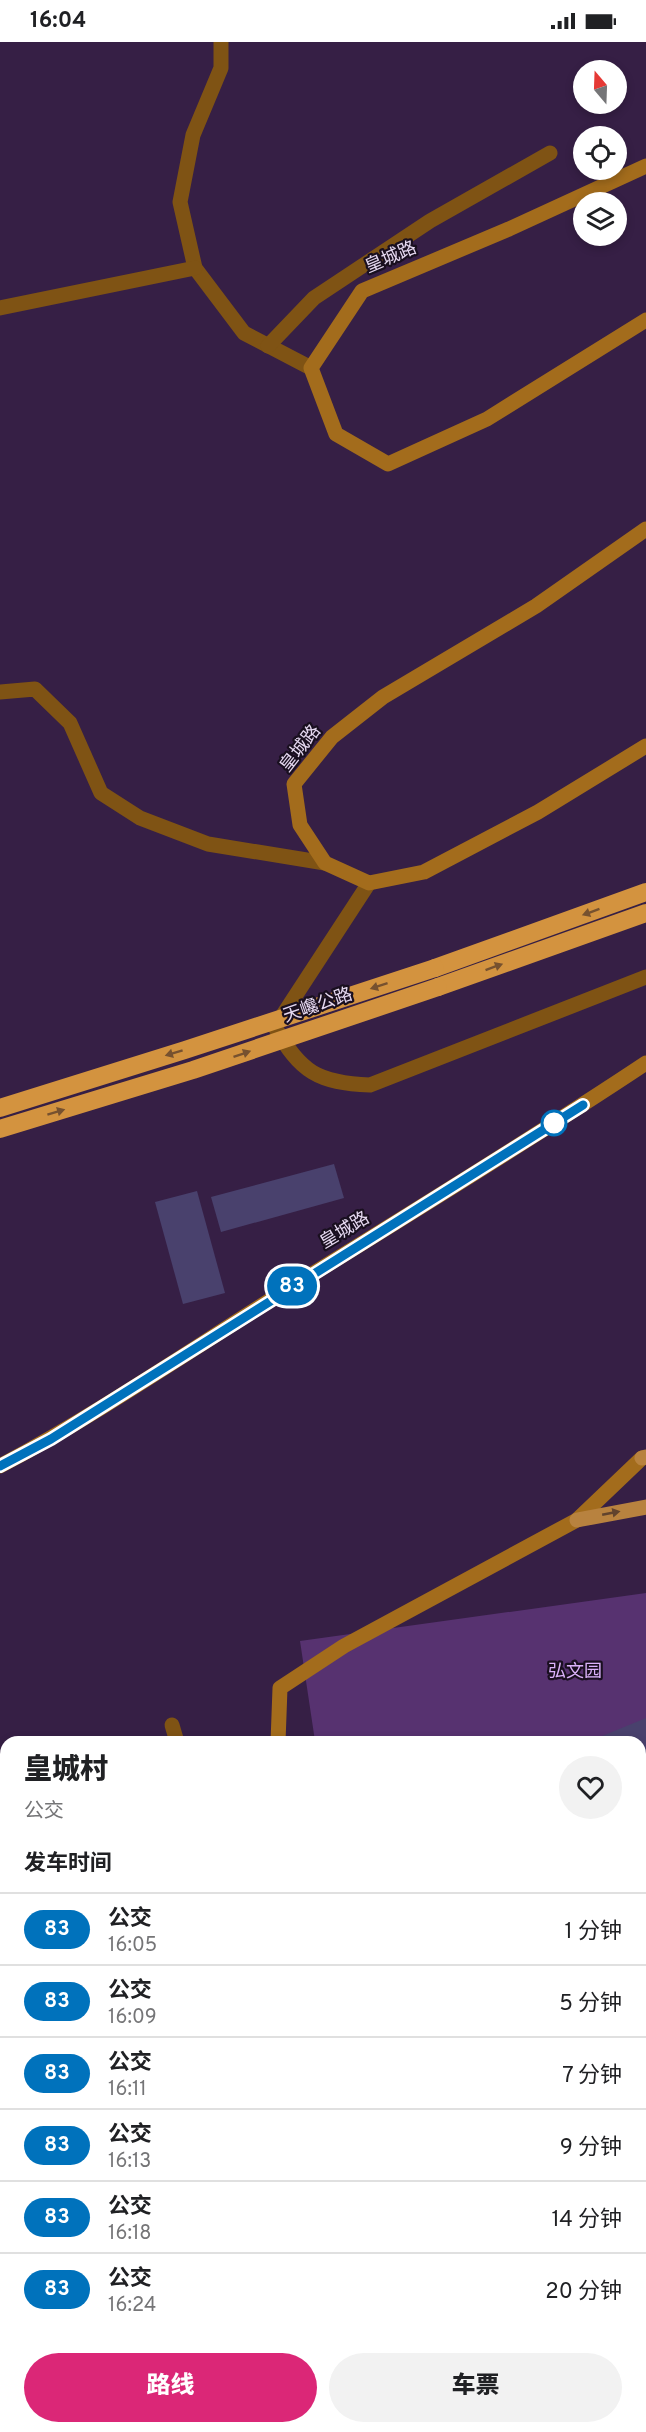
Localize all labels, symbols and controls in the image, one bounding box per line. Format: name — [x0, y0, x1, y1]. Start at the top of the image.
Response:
text: 16:04 — [30, 8, 86, 35]
north arrow — [573, 60, 627, 114]
map controls — [573, 60, 627, 246]
button: locate — [573, 126, 627, 180]
button: layers — [573, 192, 627, 246]
street label: 皇城路 — [362, 237, 420, 279]
street label: 皇城路 — [275, 721, 327, 777]
one-way arrow — [582, 908, 600, 917]
one-way arrow — [485, 962, 503, 972]
one-way arrow — [370, 982, 388, 991]
street label: 天巉公路 — [280, 983, 356, 1029]
one-way arrow — [233, 1048, 251, 1058]
one-way arrow — [165, 1049, 183, 1058]
one-way arrow — [47, 1107, 65, 1116]
unlabelled marker — [541, 1110, 567, 1136]
street label: 皇城路 — [316, 1207, 374, 1255]
line badge: 83 — [265, 1266, 319, 1306]
text: 83 — [279, 1273, 305, 1300]
one-way arrow — [602, 1508, 621, 1517]
park label: 弘文园 — [548, 1661, 602, 1684]
text: 皇城村 — [24, 1753, 108, 1789]
button: heart — [559, 1756, 622, 1819]
text: 公交 — [24, 1799, 64, 1825]
text: 发车时间 — [24, 1851, 112, 1878]
text: 公交 — [108, 1906, 152, 1933]
text: 83 — [44, 1916, 70, 1943]
text: 1 分钟 — [565, 1919, 622, 1946]
text: 16:05 — [108, 1933, 157, 1959]
text: 公交 — [108, 1978, 152, 2005]
text: 83 — [44, 1988, 70, 2015]
text: 5 分钟 — [559, 1991, 622, 2018]
text: 16:09 — [108, 2005, 157, 2031]
text: 公交 — [108, 2050, 152, 2077]
text: 83 — [44, 2060, 70, 2087]
text: 7 分钟 — [562, 2063, 622, 2090]
text: 16:11 — [108, 2077, 147, 2103]
text: 公交 — [108, 2122, 152, 2149]
text: 83 — [44, 2132, 70, 2159]
text: 9 分钟 — [560, 2135, 622, 2162]
text: 16:13 — [108, 2149, 151, 2175]
text: 公交 — [108, 2194, 152, 2221]
text: 83 — [44, 2204, 70, 2231]
text: 14 分钟 — [551, 2207, 622, 2234]
text: 16:18 — [108, 2221, 152, 2247]
text: 公交 — [108, 2266, 152, 2293]
text: 83 — [44, 2276, 70, 2303]
text: 20 分钟 — [545, 2279, 622, 2306]
text: 16:24 — [108, 2293, 156, 2319]
button: 路线 — [24, 2353, 317, 2422]
button: 车票 — [329, 2353, 622, 2422]

